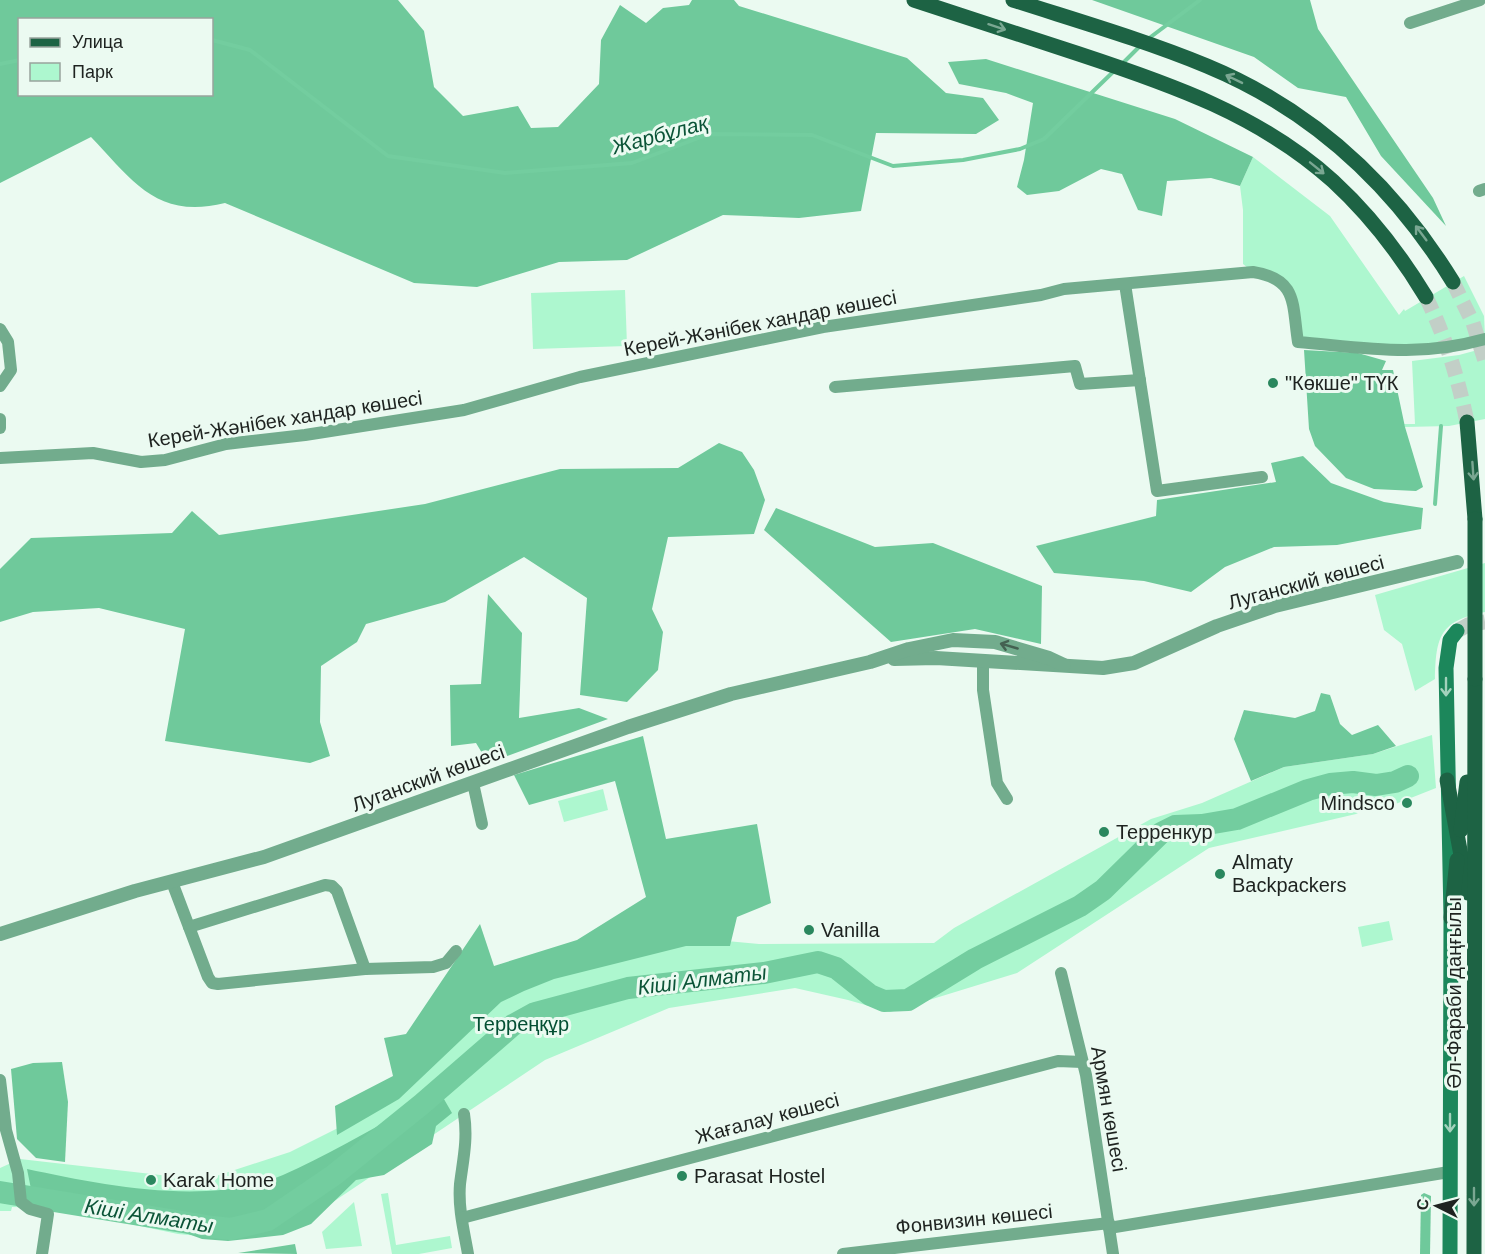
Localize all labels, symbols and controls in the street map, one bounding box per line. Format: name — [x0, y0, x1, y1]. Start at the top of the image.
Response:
legend — [18, 18, 213, 96]
one-way arrow — [987, 23, 1006, 34]
text: Улица — [72, 32, 124, 52]
text: Парк — [72, 62, 113, 82]
one-way arrow — [1225, 73, 1243, 85]
water label: Жарбұлақ — [608, 110, 711, 159]
one-way arrow — [1308, 161, 1324, 174]
one-way arrow — [1415, 226, 1427, 242]
street label: Керей-Жәнібек хандар көшесі — [622, 286, 898, 360]
place label: "Көкше" ТҮК — [1285, 372, 1399, 394]
marker: "Көкше" ТҮК — [1266, 376, 1280, 390]
street label: Керей-Жәнібек хандар көшесі — [146, 386, 424, 452]
one-way arrow — [1468, 460, 1479, 480]
street label: Луганский көшесі — [1226, 551, 1386, 613]
one-way arrow — [1000, 640, 1019, 651]
one-way arrow — [1440, 677, 1452, 697]
street label: Луганский көшесі — [349, 740, 507, 816]
place label: Mindsco — [1321, 792, 1395, 814]
marker: Mindsco — [1400, 796, 1414, 810]
place label: Терренкур — [1116, 821, 1213, 843]
marker: Терренкур — [1097, 825, 1111, 839]
place label: Almaty Backpackers — [1232, 851, 1347, 896]
marker: Almaty Backpackers — [1213, 867, 1227, 881]
street label: Әл-Фараби даңғылы — [1443, 897, 1465, 1089]
place label: Vanilla — [821, 919, 880, 941]
marker: Vanilla — [802, 923, 816, 937]
water label: Кіші Алматы — [636, 960, 768, 999]
park label: Терреңқұр — [473, 1013, 569, 1035]
street label: Армян көшесі — [1087, 1044, 1131, 1174]
street label: Жағалау көшесі — [693, 1088, 841, 1148]
one-way arrow — [1444, 1113, 1456, 1133]
place label: Parasat Hostel — [694, 1165, 825, 1187]
place label: Karak Home — [163, 1169, 274, 1191]
marker: Parasat Hostel — [675, 1169, 689, 1183]
marker: Karak Home — [144, 1173, 158, 1187]
north arrow — [1407, 1176, 1467, 1236]
one-way arrow — [1468, 1187, 1480, 1207]
water label: Кіші Алматы — [83, 1194, 216, 1237]
text: С — [1414, 1197, 1432, 1211]
street label: Фонвизин көшесі — [894, 1200, 1054, 1238]

